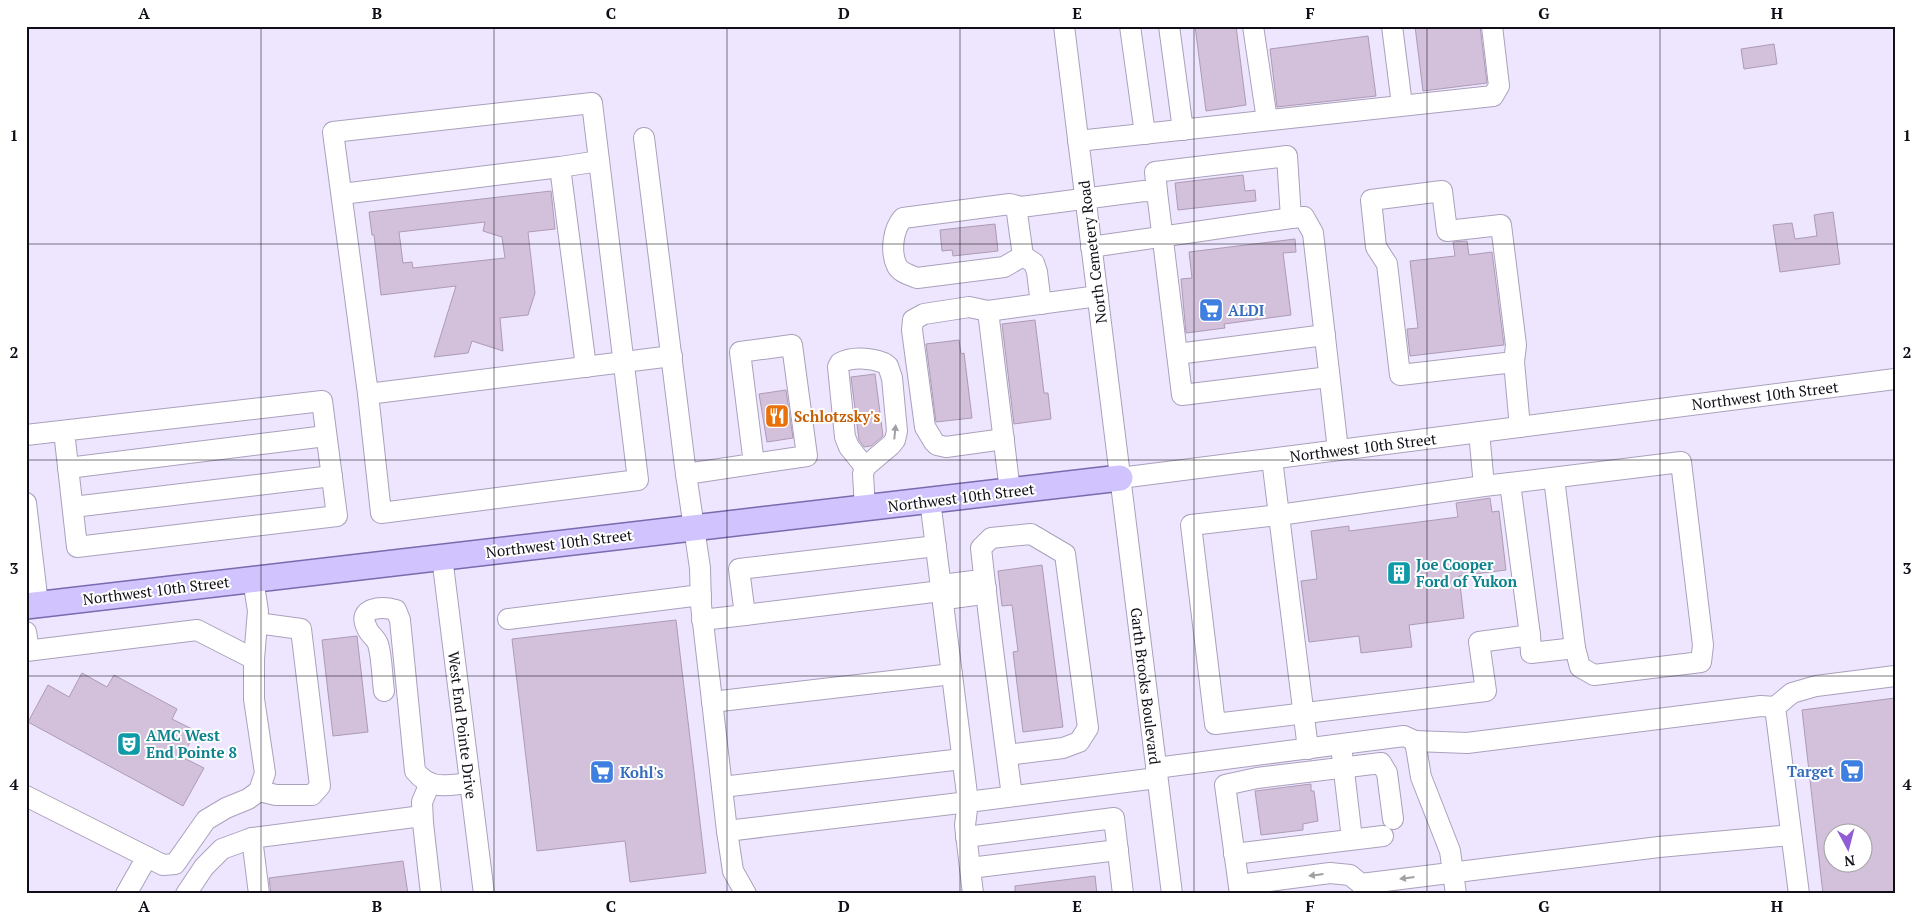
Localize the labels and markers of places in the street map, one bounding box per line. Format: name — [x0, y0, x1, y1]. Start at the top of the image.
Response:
supermarket icon: ALDI — [1198, 297, 1224, 323]
place label: ALDI — [1228, 300, 1265, 320]
restaurant icon: Schlotzsky's — [764, 403, 790, 429]
place label: Schlotzsky's — [794, 406, 880, 426]
place label: Joe Cooper Ford of Yukon — [1416, 554, 1517, 591]
building icon: Joe Cooper Ford of Yukon — [1386, 560, 1412, 586]
place label: AMC West End Pointe 8 — [146, 725, 237, 762]
theatre icon: AMC West End Pointe 8 — [116, 731, 142, 757]
supermarket icon: Target — [1839, 758, 1865, 784]
supermarket icon: Kohl's — [589, 759, 615, 785]
place label: Target — [1787, 761, 1834, 781]
place label: Kohl's — [620, 762, 664, 782]

